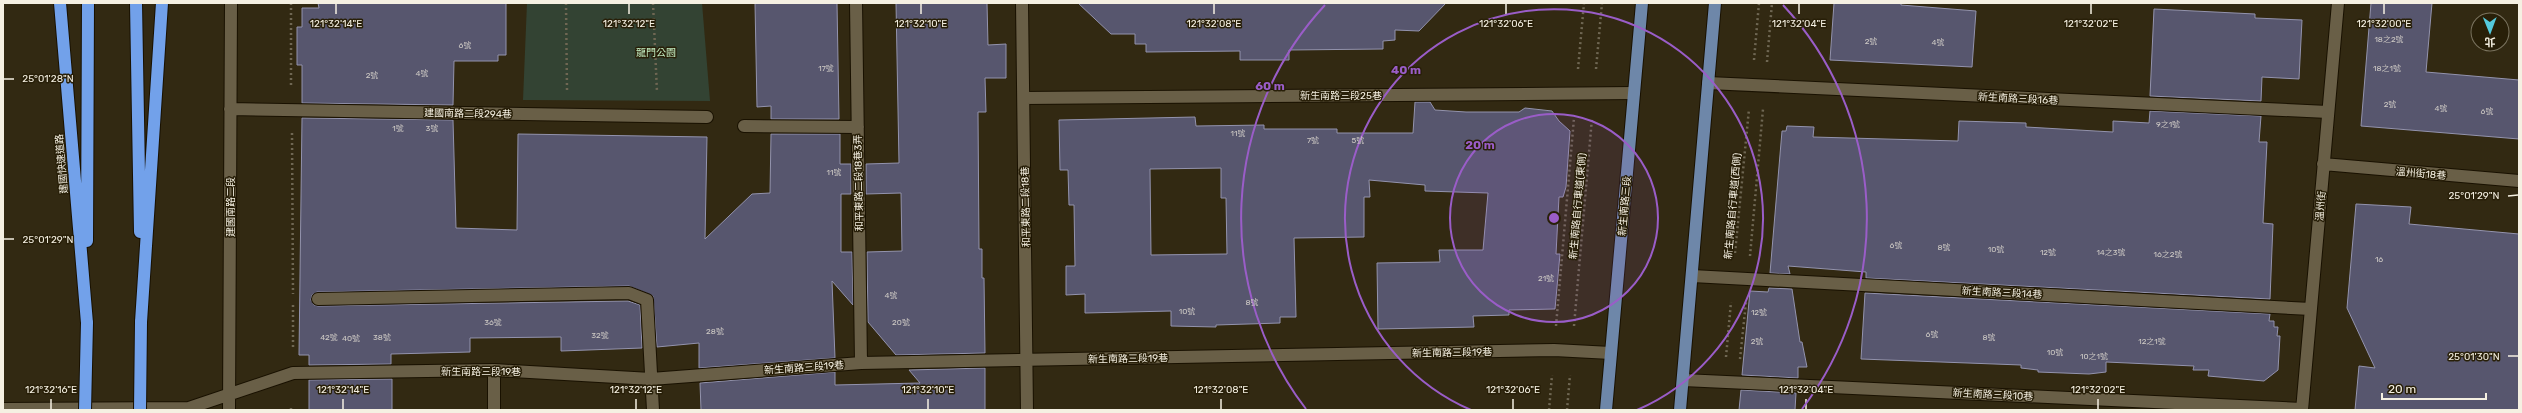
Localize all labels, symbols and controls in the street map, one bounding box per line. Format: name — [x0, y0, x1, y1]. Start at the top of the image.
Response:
north arrow — [2470, 12, 2510, 52]
text: 121°32'14"E — [310, 18, 362, 30]
text: 121°32'12"E — [603, 18, 655, 30]
text: 121°32'10"E — [895, 18, 947, 30]
text: 121°32'08"E — [1187, 18, 1241, 30]
text: 121°32'06"E — [1479, 18, 1533, 30]
text: 121°32'04"E — [1772, 18, 1826, 30]
text: 121°32'02"E — [2064, 18, 2118, 30]
text: 121°32'00"E — [2357, 18, 2411, 30]
house number: 18之2號 — [2374, 35, 2404, 44]
text: 北 — [2485, 35, 2496, 48]
house number: 2號 — [1865, 37, 1877, 46]
house number: 4號 — [1932, 38, 1944, 47]
house number: 6號 — [459, 41, 471, 50]
park label: 龍門公園 — [636, 47, 676, 59]
text: 40 m — [1391, 63, 1421, 77]
house number: 17號 — [818, 64, 834, 73]
house number: 18之1號 — [2373, 64, 2401, 73]
house number: 4號 — [416, 69, 428, 78]
house number: 2號 — [366, 71, 378, 80]
text: 25°01'28"N — [22, 73, 74, 85]
text: 60 m — [1255, 79, 1285, 93]
street label: 新生南路三段25巷 — [1300, 90, 1382, 102]
street label: 新生南路三段16巷 — [1978, 91, 2058, 107]
house number: 2號 — [2384, 100, 2396, 109]
house number: 4號 — [2435, 104, 2447, 113]
street label: 建國南路二段294巷 — [424, 107, 512, 121]
house number: 6號 — [2481, 107, 2493, 116]
house number: 9之1號 — [2156, 120, 2180, 129]
house number: 1號 — [392, 124, 404, 133]
house number: 3號 — [426, 124, 438, 133]
house number: 11號 — [1231, 129, 1245, 138]
street label: 建國快速道路 — [53, 134, 71, 194]
street label: 和平東路二段18巷3弄 — [852, 135, 866, 231]
house number: 7號 — [1307, 136, 1319, 145]
house number: 5號 — [1352, 136, 1364, 145]
text: 20 m — [1465, 138, 1495, 152]
street label: 新生南路自行車道(東側) — [1567, 152, 1589, 260]
street label: 新生南路自行車道(西側) — [1722, 152, 1744, 260]
street label: 溫州街18巷 — [2395, 166, 2447, 182]
street label: 和平東路二段18巷 — [1019, 167, 1033, 247]
house number: 11號 — [827, 168, 841, 177]
street label: 新生南路三段 — [1616, 176, 1634, 236]
street label: 建國南路二段 — [225, 177, 237, 237]
text: 25°01'29"N — [2449, 190, 2500, 202]
street label: 溫州街 — [2314, 191, 2328, 222]
centre of rings — [1547, 211, 1561, 225]
text: 25°01'29"N — [23, 234, 74, 246]
house number: 6號 — [1890, 241, 1902, 250]
house number: 8號 — [1937, 243, 1951, 252]
house number: 10號 — [1988, 245, 2004, 254]
house number: 12號 — [2040, 248, 2056, 257]
house number: 14之3號 — [2096, 248, 2126, 257]
house number: 16之2號 — [2154, 250, 2182, 259]
house number: 16 — [2375, 255, 2383, 264]
house number: 21號 — [1538, 274, 1554, 283]
street label: 新生南路三段14巷 — [1961, 285, 2042, 301]
house number: 4號 — [885, 291, 897, 300]
house number: 8號 — [1245, 298, 1259, 307]
house number: 10號 — [1179, 307, 1195, 316]
house number: 12號 — [1751, 308, 1767, 317]
house number: 36號 — [484, 318, 502, 327]
house number: 20號 — [892, 318, 910, 327]
house number: 28號 — [706, 327, 724, 336]
house number: 6號 — [1926, 330, 1938, 339]
house number: 32號 — [591, 331, 609, 340]
house number: 42號 — [320, 333, 338, 342]
house number: 38號 — [373, 333, 391, 342]
house number: 8號 — [1982, 333, 1996, 342]
house number: 40號 — [342, 334, 360, 343]
house number: 2號 — [1751, 337, 1763, 346]
house number: 12之1號 — [2138, 337, 2166, 346]
street label: 新生南路三段19巷 — [1412, 346, 1492, 360]
house number: 10號 — [2047, 348, 2063, 357]
text: 25°01'30"N — [2448, 351, 2500, 363]
street label: 新生南路三段19巷 — [1088, 352, 1168, 366]
house number: 10之1號 — [2080, 352, 2108, 361]
street label: 新生南路三段19巷 — [764, 359, 844, 377]
street label: 新生南路三段19巷 — [441, 366, 521, 378]
scale bar — [2382, 375, 2486, 401]
text: 20 m — [2388, 382, 2416, 396]
text: 121°32'16"E — [25, 384, 77, 396]
text: 121°32'14"E — [317, 384, 369, 396]
text: 121°32'12"E — [610, 384, 662, 396]
text: 121°32'10"E — [902, 384, 954, 396]
text: 121°32'08"E — [1194, 384, 1248, 396]
text: 121°32'06"E — [1486, 384, 1540, 396]
text: 121°32'04"E — [1779, 384, 1833, 396]
text: 121°32'02"E — [2071, 384, 2125, 396]
street label: 新生南路三段10巷 — [1952, 387, 2034, 403]

